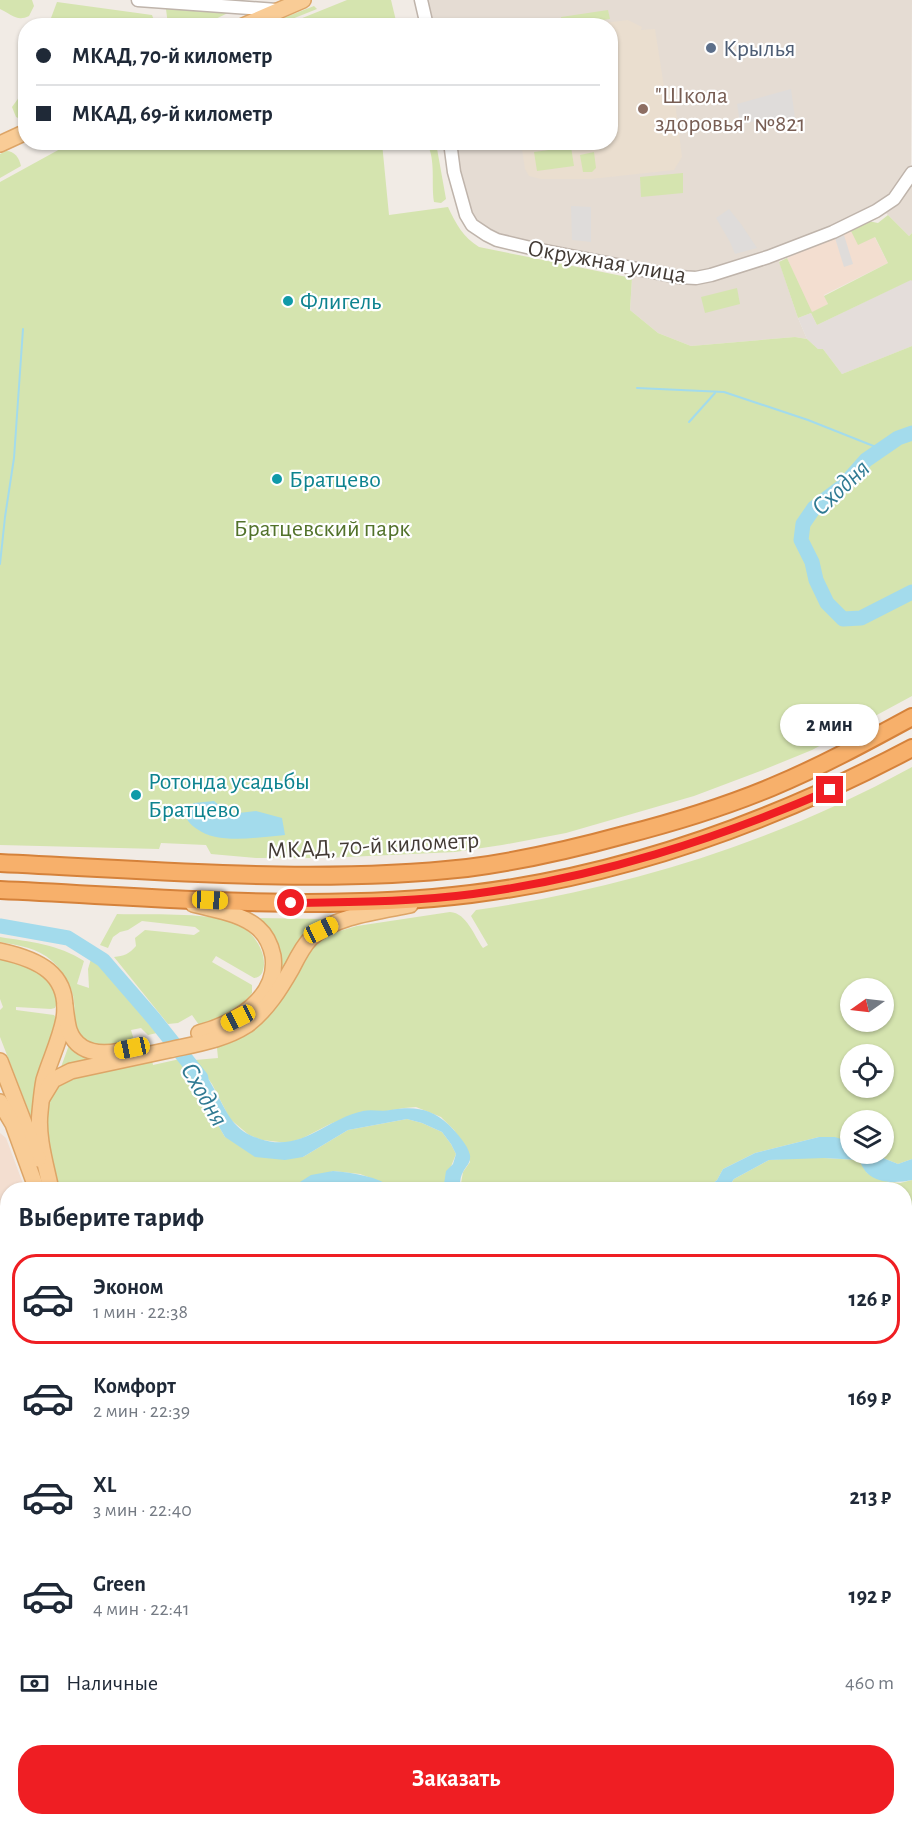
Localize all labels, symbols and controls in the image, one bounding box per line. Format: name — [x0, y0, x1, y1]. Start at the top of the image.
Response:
place label: Крылья — [723, 37, 796, 61]
marker: Крылья — [704, 41, 718, 55]
text: МКАД, 70-й километр — [72, 45, 272, 67]
place label: "Школа здоровья" №821 — [655, 84, 805, 136]
marker: "Школа здоровья" №821 — [636, 102, 650, 116]
text: МКАД, 69-й километр — [72, 103, 273, 125]
street label: Окружная улица — [526, 236, 688, 288]
place label: Флигель — [300, 290, 381, 314]
marker: Флигель — [281, 294, 295, 308]
water label: Сходня — [807, 455, 875, 521]
place label: Братцево — [289, 468, 381, 492]
marker: Братцево — [270, 472, 284, 486]
park label: Братцевский парк — [234, 517, 410, 541]
callout: 2 мин — [780, 703, 880, 745]
text: 2 мин — [806, 715, 853, 735]
place label: Ротонда усадьбы Братцево — [148, 770, 310, 822]
route end — [816, 776, 843, 803]
marker: Ротонда усадьбы Братцево — [129, 788, 143, 802]
street label: МКАД, 70-й километр — [266, 828, 480, 864]
route start — [277, 889, 304, 916]
car — [192, 890, 228, 910]
car — [301, 914, 341, 946]
north arrow — [840, 978, 894, 1032]
map controls — [840, 978, 894, 1164]
car — [218, 1002, 258, 1034]
car — [113, 1035, 151, 1061]
button: locate — [840, 1044, 894, 1098]
water label: Сходня — [176, 1058, 233, 1131]
button: layers — [840, 1110, 894, 1164]
text: Выберите тариф — [18, 1204, 204, 1231]
icon: car — [21, 1272, 75, 1326]
text: Эконом — [93, 1276, 164, 1298]
text: 126 ₽ — [848, 1288, 891, 1310]
text: 1 мин · 22:38 — [93, 1302, 188, 1322]
icon: car — [21, 1371, 75, 1425]
text: Комфорт — [93, 1375, 176, 1397]
text: 169 ₽ — [848, 1387, 891, 1409]
text: 2 мин · 22:39 — [93, 1401, 190, 1421]
icon: car — [21, 1470, 75, 1524]
text: XL — [93, 1474, 116, 1496]
text: 213 ₽ — [850, 1486, 891, 1508]
text: 3 мин · 22:40 — [93, 1500, 192, 1520]
icon: car — [21, 1569, 75, 1623]
text: Green — [93, 1573, 146, 1595]
text: 192 ₽ — [848, 1585, 891, 1607]
text: 4 мин · 22:41 — [93, 1599, 190, 1619]
icon: cash — [18, 1667, 51, 1700]
text: Наличные — [66, 1672, 158, 1694]
text: 460 m — [845, 1673, 894, 1693]
button: Заказать — [18, 1745, 894, 1814]

